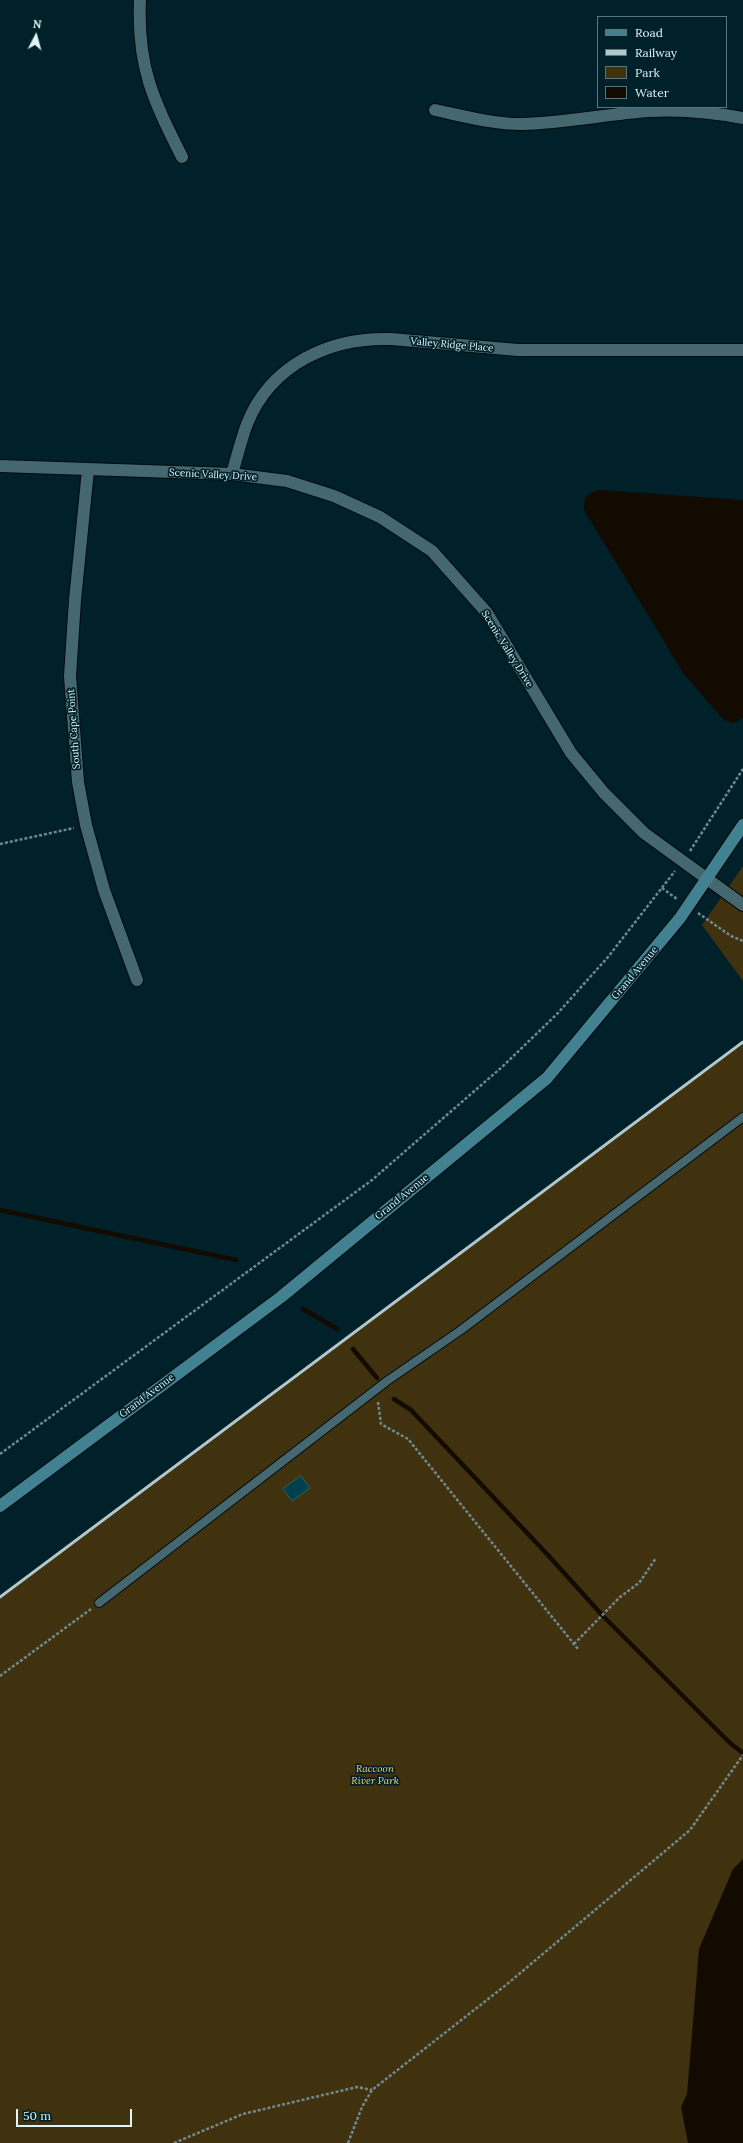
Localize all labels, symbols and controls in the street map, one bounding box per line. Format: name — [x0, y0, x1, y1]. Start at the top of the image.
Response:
north arrow — [16, 16, 56, 56]
legend — [597, 16, 727, 108]
text: N — [32, 17, 42, 31]
text: Road — [635, 25, 663, 40]
text: Railway — [635, 45, 677, 60]
text: Park — [635, 65, 660, 80]
text: Water — [635, 85, 669, 100]
street label: Valley Ridge Place — [410, 335, 494, 355]
street label: Scenic Valley Drive — [169, 467, 257, 483]
street label: Scenic Valley Drive — [478, 608, 536, 690]
street label: South Cape Point — [65, 688, 83, 770]
street label: Grand Avenue — [609, 944, 661, 1002]
street label: Grand Avenue — [373, 1172, 431, 1222]
street label: Grand Avenue — [117, 1371, 177, 1421]
park label: Raccoon River Park — [351, 1763, 399, 1786]
scale bar — [18, 2101, 134, 2127]
text: 50 m — [23, 2108, 51, 2123]

